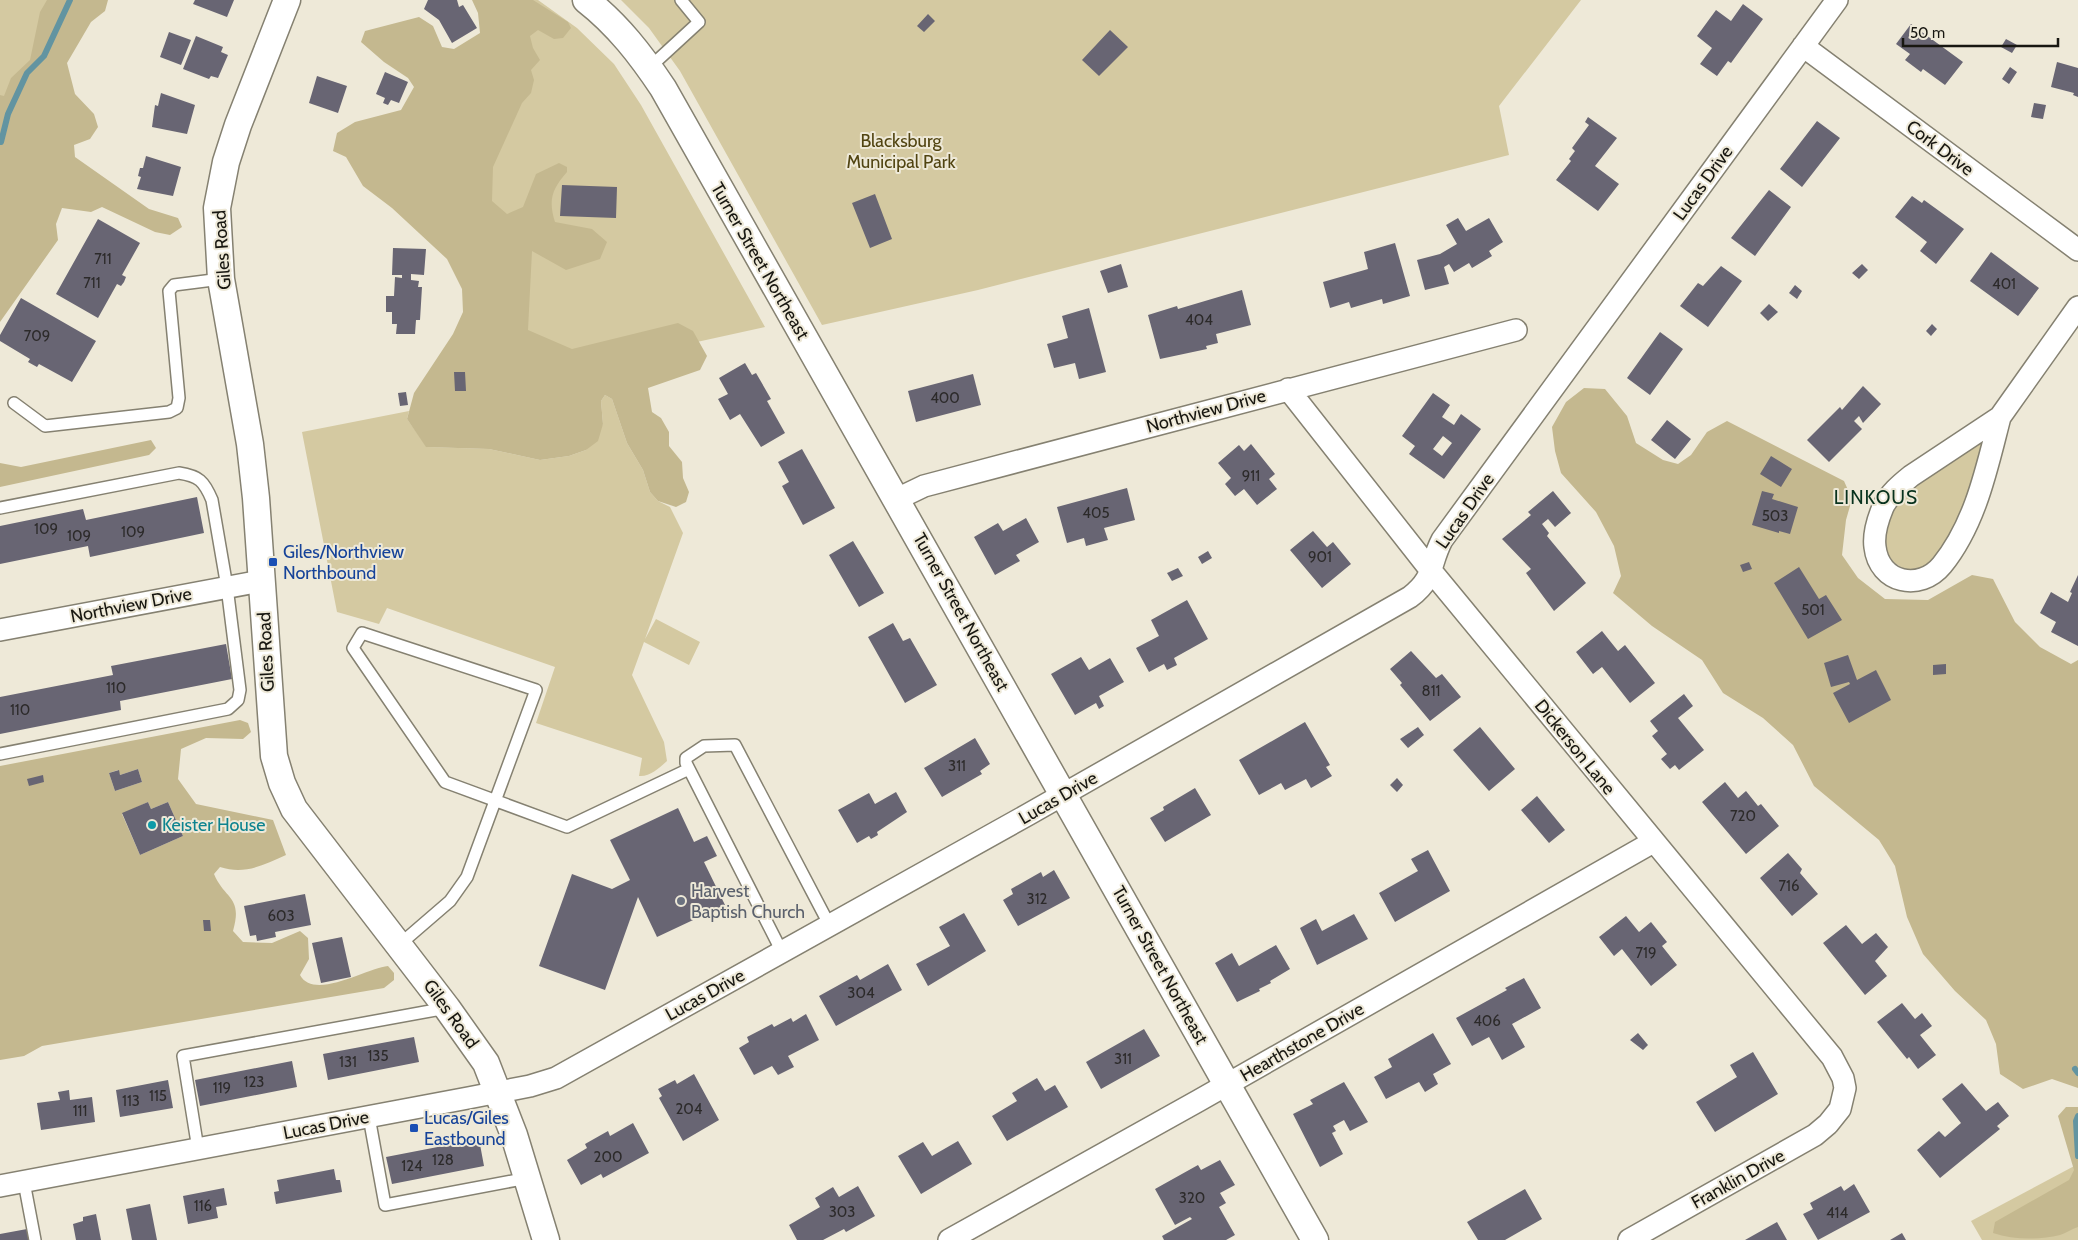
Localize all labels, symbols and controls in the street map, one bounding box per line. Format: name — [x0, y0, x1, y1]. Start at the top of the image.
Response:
scale bar — [1903, 15, 2058, 47]
text: 50 m — [1910, 24, 1945, 42]
street label: Cork Drive — [1902, 115, 1978, 181]
park label: Blacksburg Municipal Park — [846, 130, 956, 173]
street label: Lucas Drive — [1669, 141, 1737, 225]
street label: Turner Street Northeast — [706, 179, 814, 343]
street label: Giles Road — [208, 209, 236, 291]
house number: 711 — [94, 250, 112, 268]
house number: 711 — [83, 274, 101, 292]
house number: 401 — [1992, 275, 2016, 293]
house number: 404 — [1185, 311, 1213, 329]
house number: 709 — [24, 327, 50, 345]
street label: Northview Drive — [1144, 384, 1268, 438]
house number: 400 — [930, 389, 960, 407]
house number: 911 — [1242, 467, 1260, 485]
street label: Lucas Drive — [1431, 469, 1499, 553]
district label: LINKOUS — [1834, 486, 1918, 509]
house number: 405 — [1082, 504, 1110, 522]
house number: 503 — [1762, 507, 1788, 525]
house number: 109 — [34, 520, 58, 538]
house number: 109 — [121, 523, 145, 541]
house number: 109 — [67, 527, 91, 545]
street label: Turner Street Northeast — [908, 529, 1014, 695]
place label: Giles/Northview Northbound — [283, 541, 404, 584]
house number: 901 — [1308, 548, 1332, 566]
marker: Giles/Northview Northbound — [267, 556, 279, 568]
street label: Northview Drive — [69, 582, 193, 628]
house number: 501 — [1801, 601, 1825, 619]
street label: Giles Road — [253, 612, 279, 692]
house number: 110 — [106, 679, 126, 697]
house number: 811 — [1422, 682, 1440, 700]
street label: Dickerson Lane — [1530, 695, 1620, 799]
house number: 110 — [10, 701, 30, 719]
house number: 311 — [948, 757, 966, 775]
street label: Lucas Drive — [1015, 767, 1101, 829]
house number: 720 — [1730, 807, 1756, 825]
place label: Keister House — [162, 814, 265, 836]
marker: Keister House — [146, 819, 158, 831]
house number: 716 — [1779, 877, 1799, 895]
place label: Harvest Baptish Church — [691, 880, 805, 923]
street label: Turner Street Northeast — [1107, 882, 1213, 1048]
house number: 312 — [1027, 890, 1048, 908]
marker: Harvest Baptish Church — [675, 895, 687, 907]
house number: 603 — [267, 907, 295, 925]
house number: 719 — [1636, 944, 1656, 962]
street label: Lucas Drive — [662, 964, 748, 1026]
street label: Giles Road — [419, 975, 483, 1053]
house number: 304 — [847, 984, 875, 1002]
street label: Hearthstone Drive — [1236, 998, 1368, 1086]
house number: 406 — [1473, 1012, 1501, 1030]
house number: 135 — [367, 1047, 389, 1065]
house number: 311 — [1114, 1050, 1132, 1068]
house number: 131 — [339, 1053, 357, 1071]
house number: 123 — [244, 1073, 264, 1091]
house number: 119 — [213, 1079, 231, 1097]
house number: 115 — [149, 1087, 167, 1105]
house number: 113 — [122, 1092, 140, 1110]
house number: 204 — [676, 1100, 703, 1118]
house number: 111 — [73, 1102, 87, 1120]
street label: Lucas Drive — [281, 1106, 371, 1144]
place label: Lucas/Giles Eastbound — [424, 1107, 509, 1150]
marker: Lucas/Giles Eastbound — [408, 1122, 420, 1134]
street label: Franklin Drive — [1687, 1144, 1789, 1214]
house number: 200 — [594, 1148, 622, 1166]
house number: 128 — [432, 1151, 454, 1169]
house number: 124 — [401, 1157, 423, 1175]
house number: 320 — [1179, 1189, 1205, 1207]
house number: 116 — [194, 1197, 212, 1215]
house number: 303 — [829, 1203, 855, 1221]
house number: 414 — [1826, 1204, 1848, 1222]

